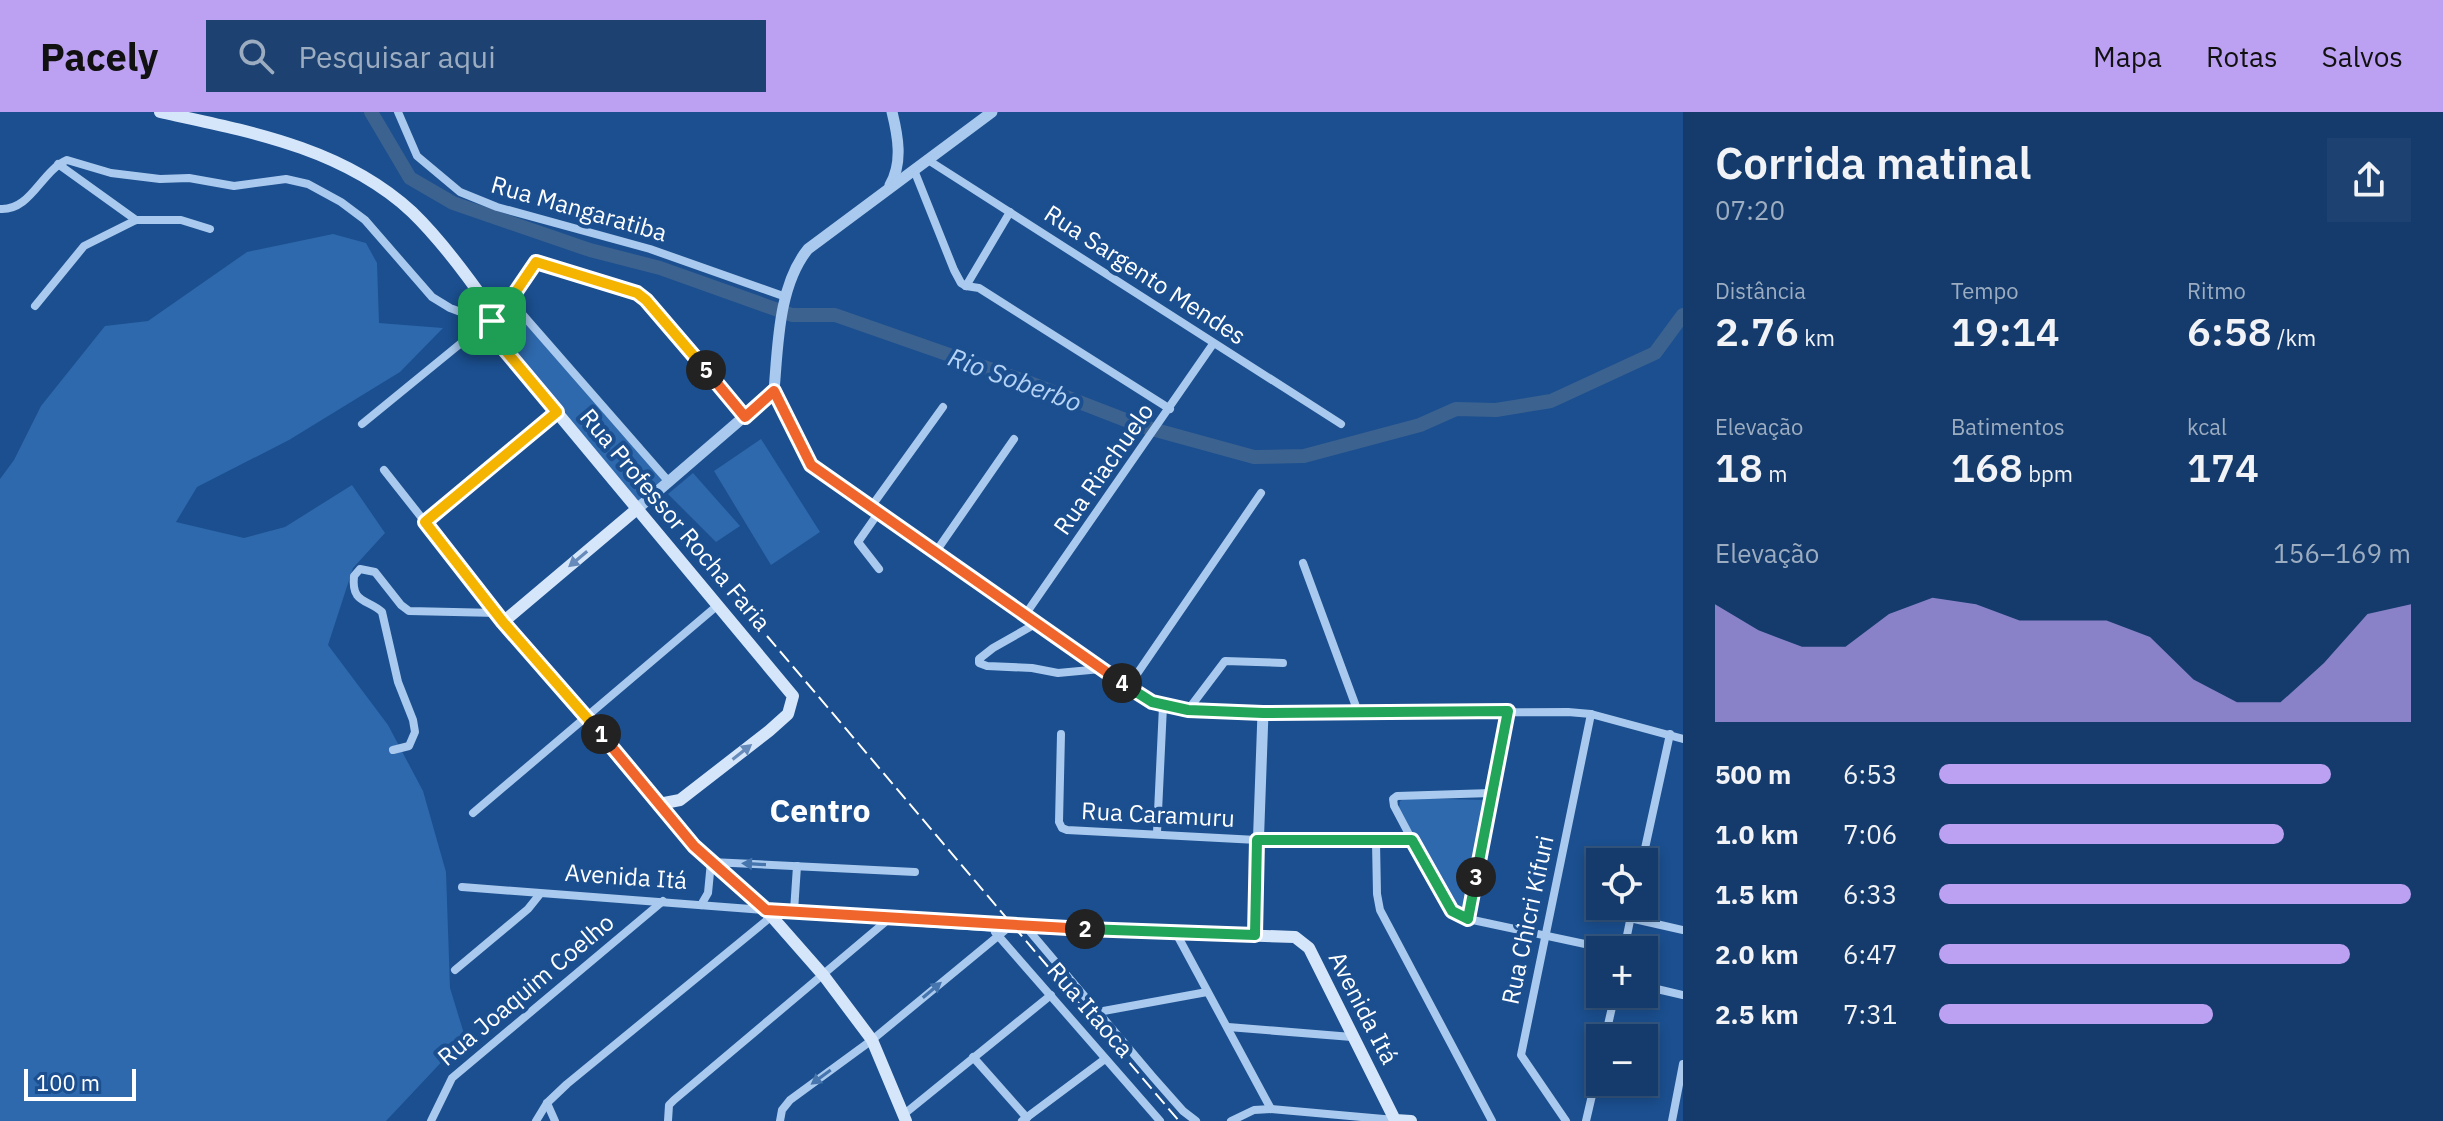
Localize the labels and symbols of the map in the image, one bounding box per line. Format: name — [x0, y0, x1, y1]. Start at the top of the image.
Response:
street label: Rua Mangaratiba — [488, 168, 671, 248]
street label: Rua Sargento Mendes — [1039, 197, 1253, 351]
pin — [458, 287, 526, 355]
water label: Rio Soberbo — [944, 339, 1087, 419]
pin: 5 — [686, 350, 726, 390]
street label: Rua Riachuelo — [1046, 396, 1160, 541]
street label: Rua Professor Rocha Faria — [573, 401, 779, 638]
one-way arrow — [568, 550, 588, 567]
pin: 4 — [1102, 663, 1142, 703]
pin: 1 — [581, 714, 621, 754]
one-way arrow — [732, 745, 752, 761]
district label: Centro — [770, 789, 870, 831]
street label: Rua Caramuru — [1080, 794, 1236, 834]
street label: Rua Chicri Kifuri — [1493, 832, 1561, 1007]
street label: Avenida Itá — [564, 856, 688, 896]
one-way arrow — [741, 857, 766, 870]
pin: 3 — [1456, 857, 1496, 897]
street label: Rua Joaquim Coelho — [430, 906, 620, 1073]
pin: 2 — [1065, 909, 1105, 949]
street label: Avenida Itá — [1322, 946, 1406, 1070]
street label: Rua Itaoca — [1040, 955, 1141, 1064]
one-way arrow — [922, 983, 942, 999]
scale bar — [24, 1065, 136, 1101]
one-way arrow — [810, 1069, 832, 1085]

